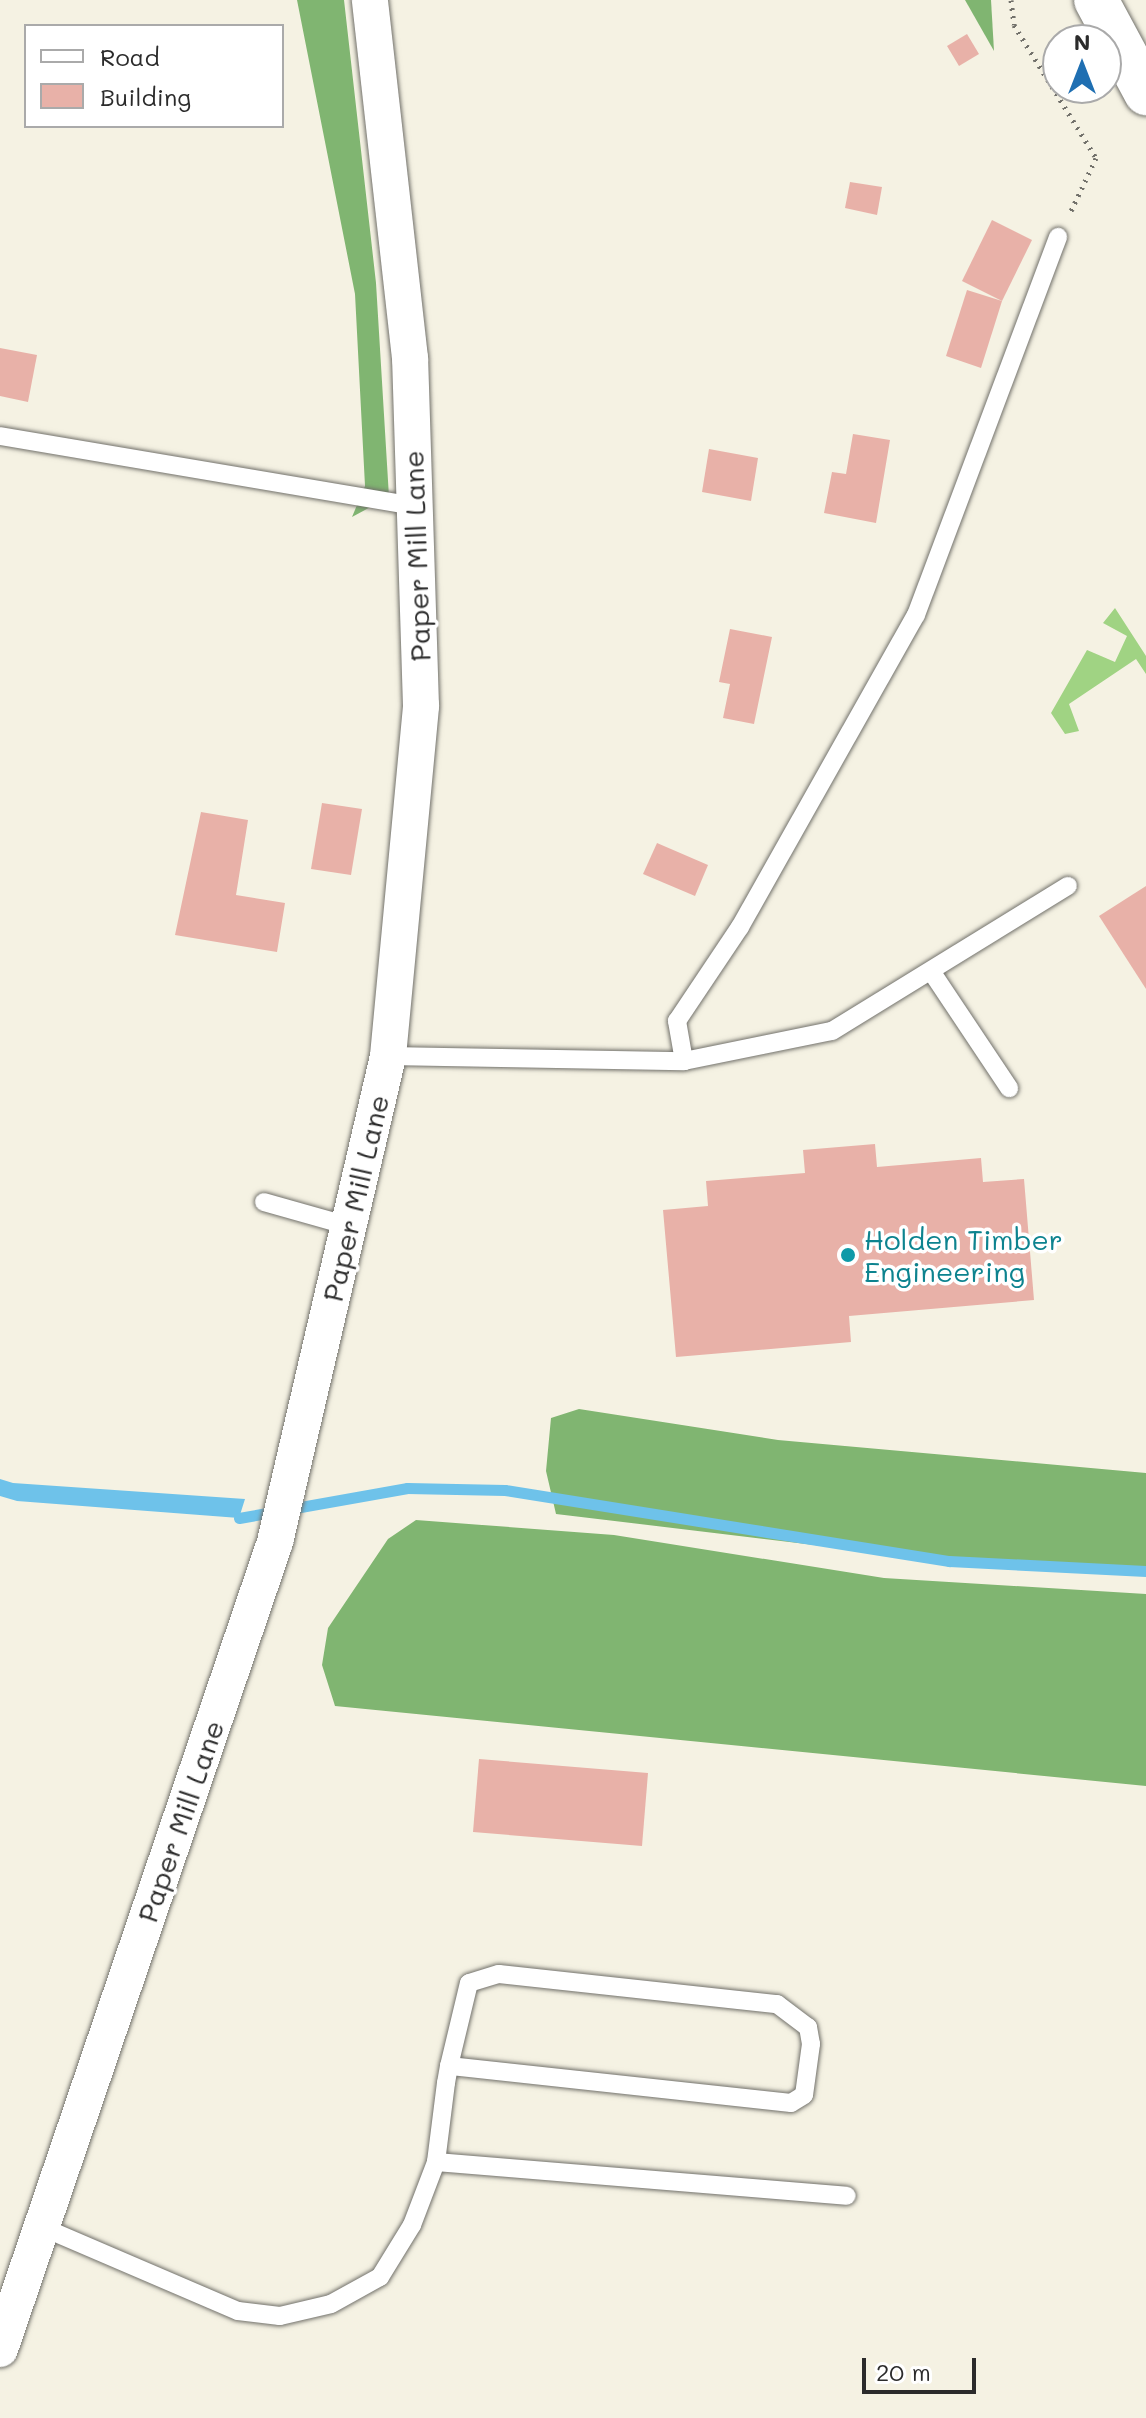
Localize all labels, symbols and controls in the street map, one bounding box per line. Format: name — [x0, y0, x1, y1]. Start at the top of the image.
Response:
legend — [24, 24, 284, 128]
north arrow — [1042, 24, 1122, 104]
text: N — [1074, 27, 1090, 56]
text: Road — [100, 41, 160, 72]
text: Building — [100, 81, 191, 112]
street label: Paper Mill Lane — [396, 450, 436, 662]
street label: Paper Mill Lane — [315, 1091, 395, 1305]
place label: Holden Timber Engineering — [864, 1222, 1063, 1288]
marker: Holden Timber Engineering — [839, 1246, 857, 1264]
street label: Paper Mill Lane — [130, 1716, 230, 1926]
scale bar — [866, 2342, 980, 2392]
text: 20 m — [876, 2356, 931, 2387]

